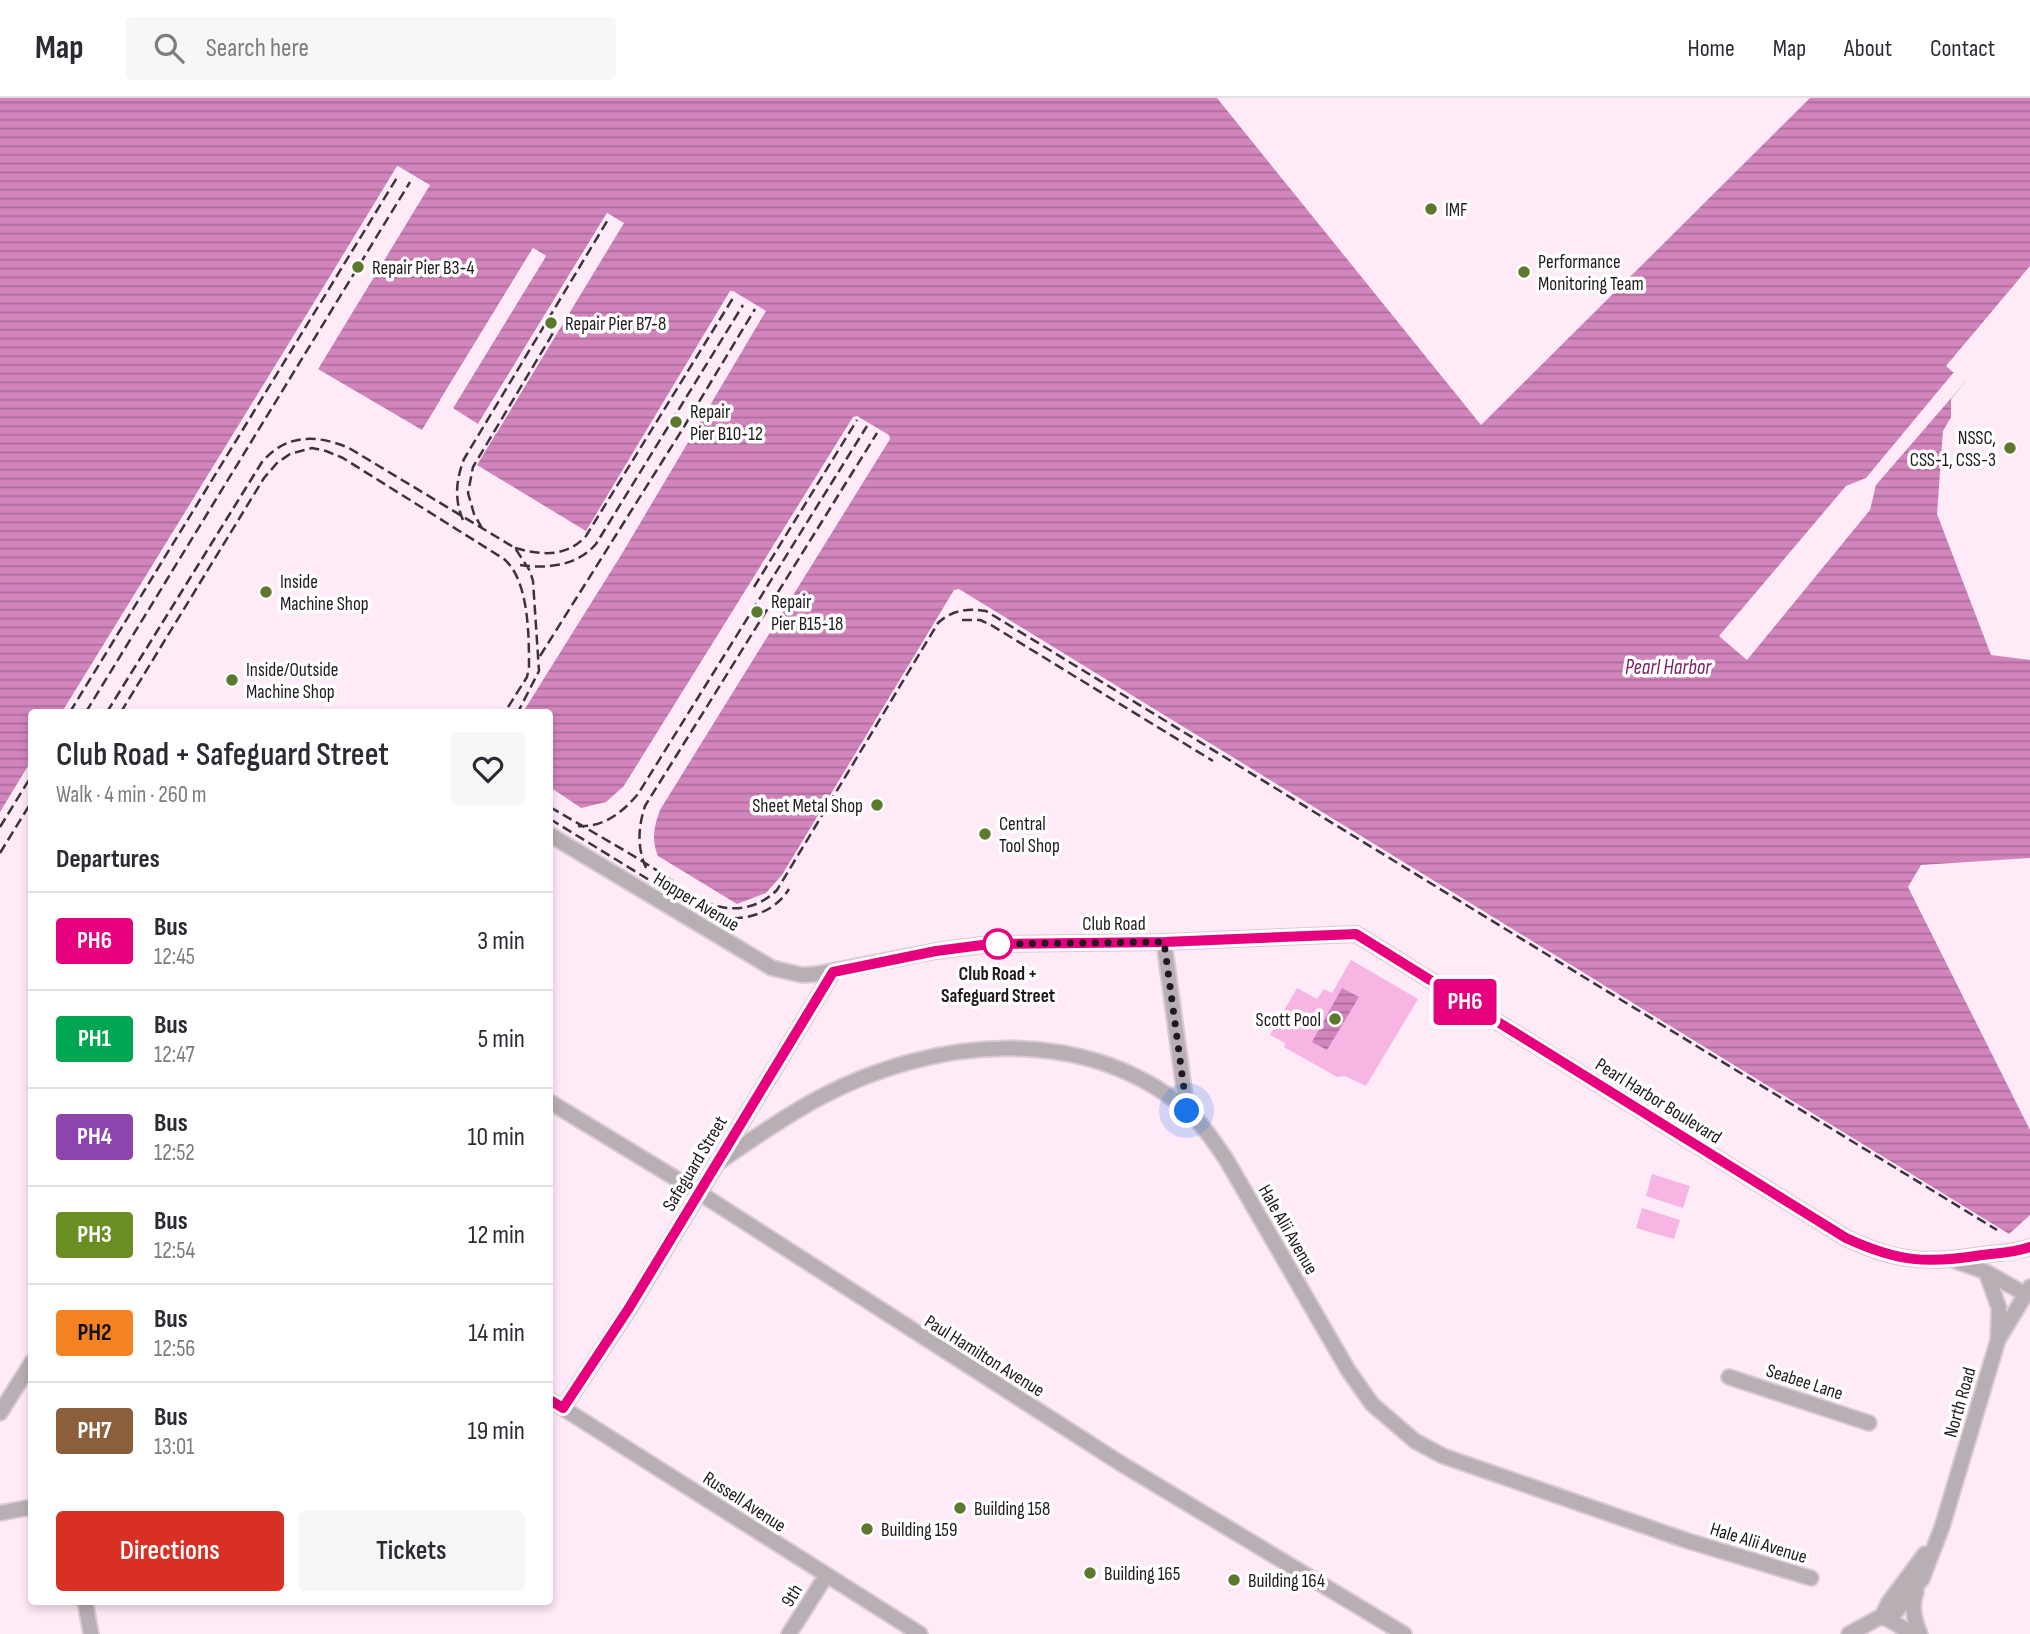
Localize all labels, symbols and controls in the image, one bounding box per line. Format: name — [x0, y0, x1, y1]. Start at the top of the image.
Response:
search box — [126, 17, 616, 80]
text: Map — [35, 28, 84, 68]
icon: search — [150, 29, 188, 67]
text: Search here — [206, 33, 309, 64]
text: Home — [1687, 34, 1735, 63]
text: Map — [1773, 34, 1806, 63]
text: About — [1844, 34, 1892, 63]
text: Contact — [1930, 34, 1995, 63]
place label: IMF — [1445, 199, 1468, 222]
marker: IMF — [1423, 201, 1439, 217]
place label: Performance Monitoring Team — [1538, 251, 1644, 296]
place label: Repair Pier B3-4 — [372, 257, 474, 280]
marker: Repair Pier B3-4 — [350, 259, 366, 275]
marker: Performance Monitoring Team — [1516, 264, 1532, 280]
place label: Repair Pier B7-8 — [565, 313, 666, 336]
marker: Repair Pier B7-8 — [543, 315, 559, 331]
place label: Repair Pier B10-12 — [690, 401, 763, 446]
marker: Repair Pier B10-12 — [668, 414, 684, 430]
place label: NSSC, CSS-1, CSS-3 — [1910, 427, 1996, 472]
marker: NSSC, CSS-1, CSS-3 — [2002, 440, 2018, 456]
place label: Inside Machine Shop — [280, 571, 369, 616]
marker: Inside Machine Shop — [258, 584, 274, 600]
place label: Repair Pier B15-18 — [771, 591, 843, 636]
marker: Repair Pier B15-18 — [749, 604, 765, 620]
water label: Pearl Harbor — [1625, 655, 1712, 680]
place label: Inside/Outside Machine Shop — [246, 659, 338, 704]
marker: Inside/Outside Machine Shop — [224, 672, 240, 688]
button: heart — [451, 732, 525, 806]
text: Club Road + Safeguard Street — [56, 735, 389, 775]
text: Walk · 4 min · 260 m — [56, 781, 206, 809]
place label: Sheet Metal Shop — [752, 795, 863, 818]
marker: Sheet Metal Shop — [869, 797, 885, 813]
place label: Central Tool Shop — [999, 813, 1060, 858]
marker: Central Tool Shop — [977, 826, 993, 842]
text: Departures — [56, 844, 160, 875]
street label: Hopper Avenue — [649, 868, 743, 937]
text: Bus — [154, 912, 188, 943]
street label: Club Road — [1082, 913, 1146, 936]
text: PH6 — [77, 926, 112, 955]
text: 3 min — [477, 926, 525, 957]
marker: Club Road + Safeguard Street — [983, 929, 1013, 959]
text: 12:45 — [154, 943, 195, 971]
place label: Club Road + Safeguard Street — [941, 963, 1055, 1008]
line badge: PH6 — [1425, 979, 1505, 1025]
text: PH6 — [1448, 987, 1482, 1016]
place label: Scott Pool — [1256, 1009, 1321, 1032]
text: Bus — [154, 1010, 188, 1041]
marker: Scott Pool — [1327, 1011, 1343, 1027]
text: PH1 — [78, 1024, 111, 1053]
text: 5 min — [478, 1024, 525, 1055]
text: 12:47 — [154, 1041, 195, 1069]
street label: Pearl Harbor Boulevard — [1591, 1053, 1726, 1149]
your location — [1169, 1093, 1204, 1128]
text: Bus — [154, 1108, 188, 1139]
street label: Safeguard Street — [658, 1112, 733, 1216]
text: PH4 — [77, 1122, 112, 1151]
text: 10 min — [468, 1122, 525, 1153]
text: 12:52 — [154, 1139, 195, 1167]
street label: Hale Alii Avenue — [1253, 1181, 1323, 1279]
text: Bus — [154, 1206, 188, 1237]
text: PH3 — [77, 1220, 112, 1249]
text: 12 min — [468, 1220, 525, 1251]
text: 12:54 — [154, 1237, 195, 1265]
text: Bus — [154, 1304, 188, 1335]
street label: Paul Hamilton Avenue — [920, 1310, 1048, 1402]
text: PH2 — [77, 1318, 112, 1347]
text: 14 min — [468, 1318, 525, 1349]
text: 12:56 — [154, 1335, 195, 1363]
street label: Seabee Lane — [1763, 1359, 1846, 1406]
street label: North Road — [1939, 1365, 1981, 1440]
text: Bus — [154, 1402, 188, 1433]
text: PH7 — [77, 1416, 112, 1445]
text: 19 min — [468, 1416, 525, 1447]
text: 13:01 — [154, 1433, 194, 1461]
street label: Russell Avenue — [698, 1467, 790, 1538]
place label: Building 158 — [974, 1498, 1050, 1521]
marker: Building 158 — [952, 1500, 968, 1516]
button: Directions — [56, 1511, 284, 1591]
button: Tickets — [298, 1511, 525, 1591]
street label: Hale Alii Avenue — [1707, 1518, 1810, 1569]
place label: Building 159 — [881, 1519, 957, 1542]
marker: Building 159 — [859, 1521, 875, 1537]
place label: Building 165 — [1104, 1563, 1180, 1586]
marker: Building 165 — [1082, 1565, 1098, 1581]
place label: Building 164 — [1248, 1570, 1325, 1593]
marker: Building 164 — [1226, 1572, 1242, 1588]
street label: 9th — [777, 1580, 808, 1611]

